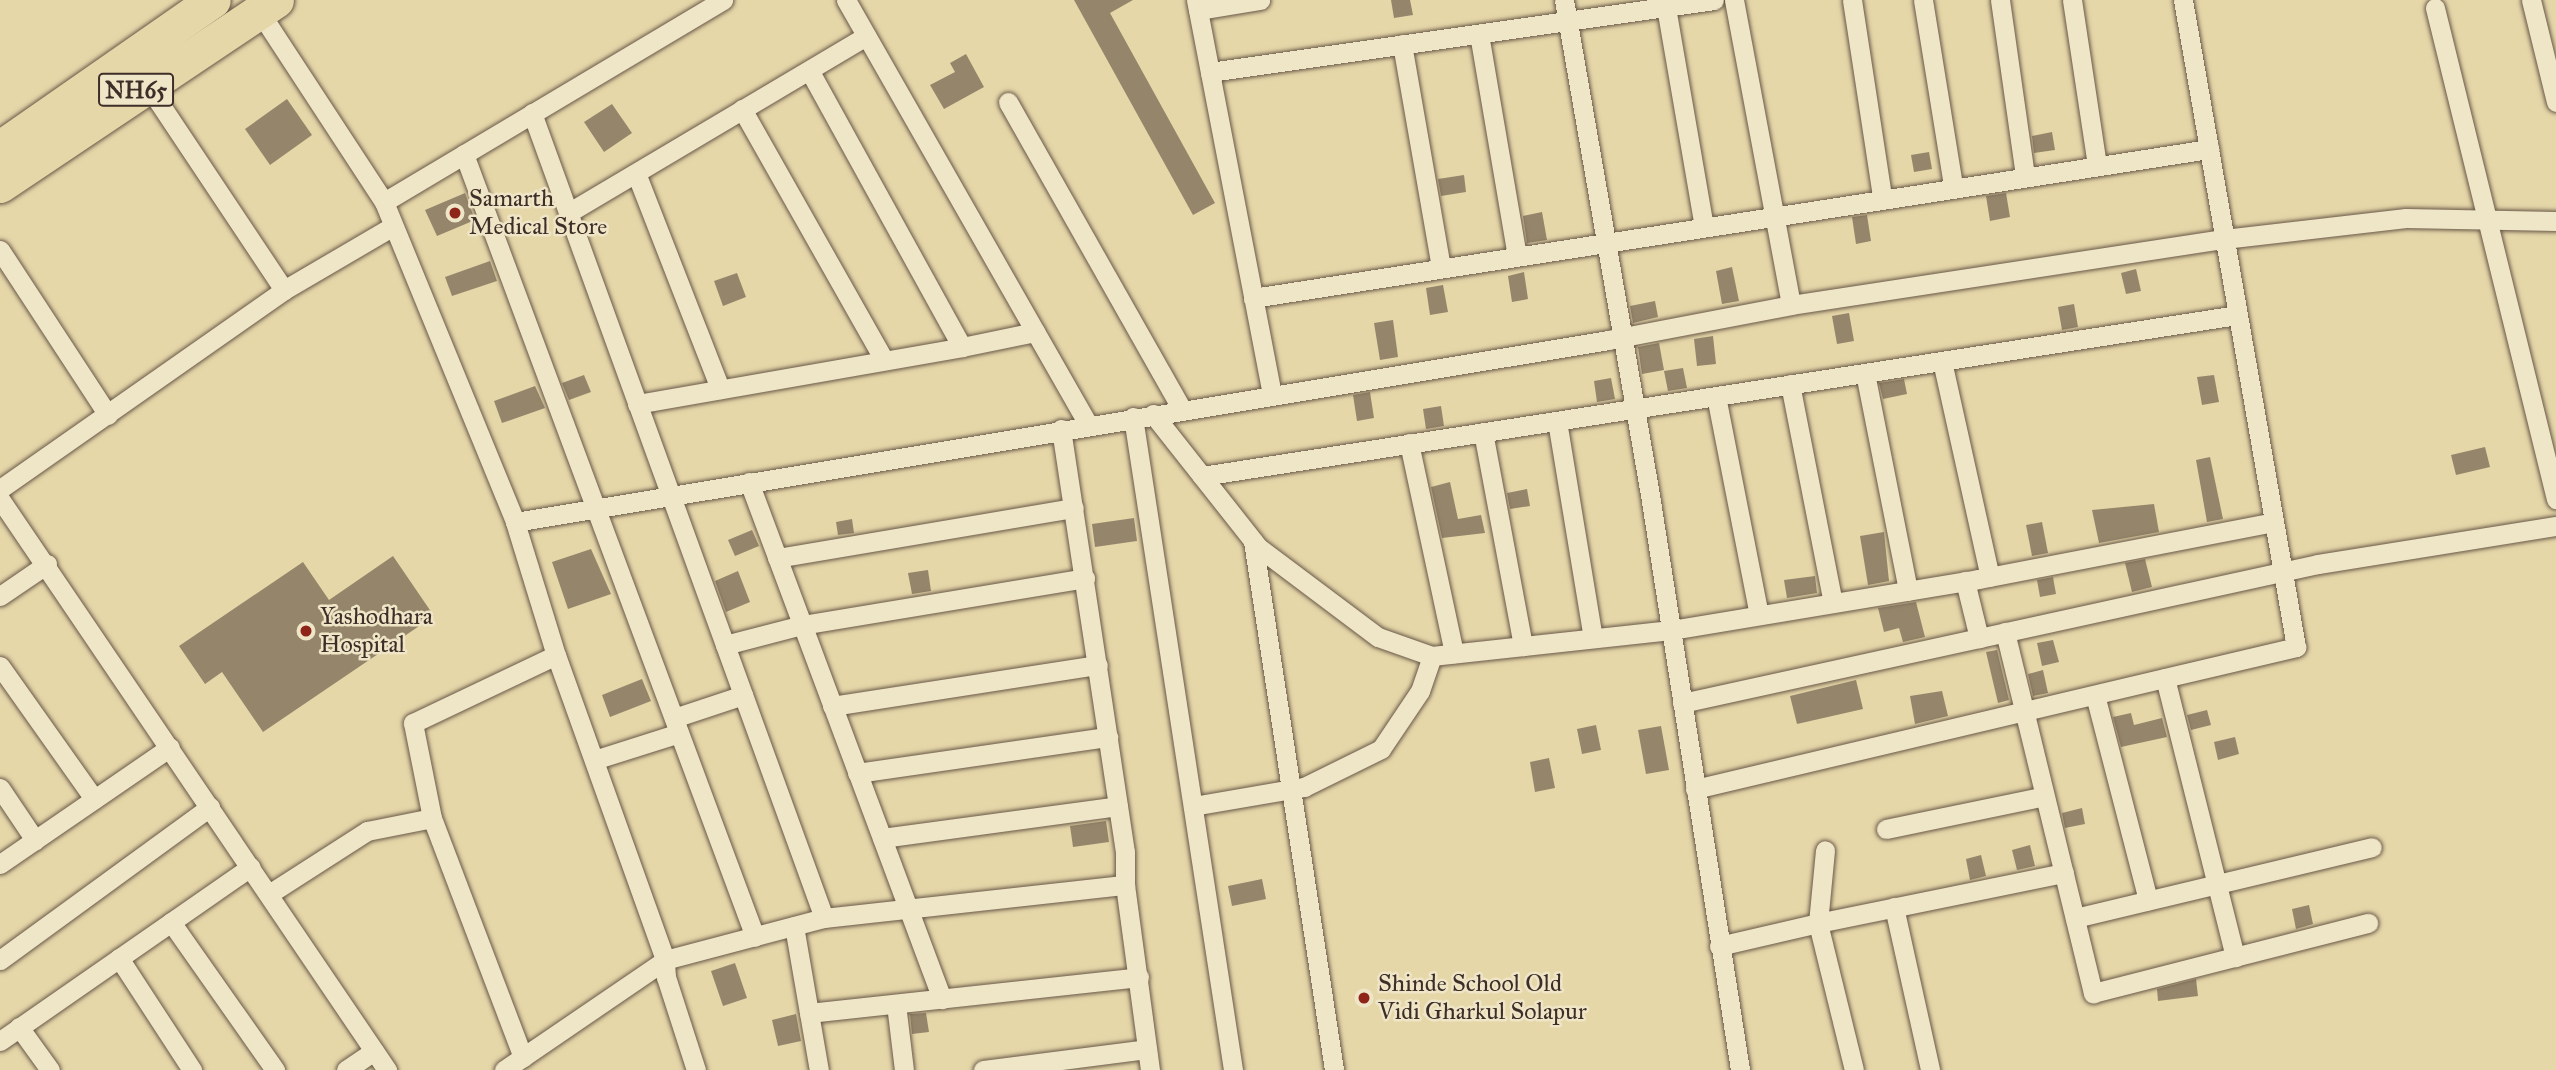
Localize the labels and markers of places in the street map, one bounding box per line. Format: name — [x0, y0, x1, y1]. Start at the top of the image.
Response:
place label: Samarth Medical Store — [469, 185, 607, 241]
marker: Samarth Medical Store — [447, 205, 463, 221]
place label: Yashodhara Hospital — [320, 603, 433, 659]
marker: Yashodhara Hospital — [298, 623, 314, 639]
place label: Shinde School Old Vidi Gharkul Solapur — [1378, 970, 1587, 1026]
marker: Shinde School Old Vidi Gharkul Solapur — [1356, 990, 1372, 1006]

